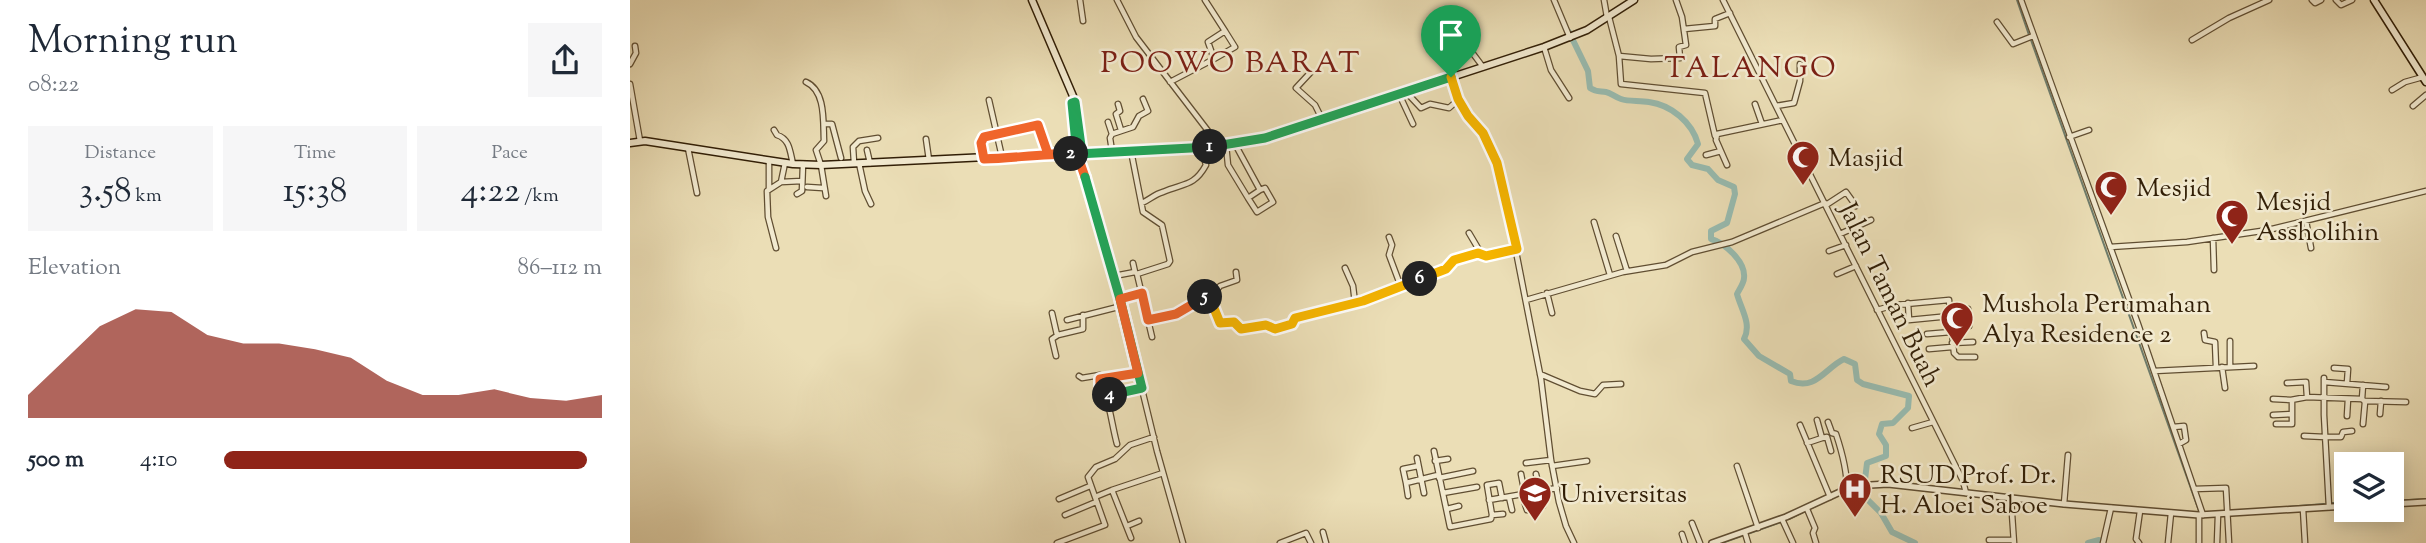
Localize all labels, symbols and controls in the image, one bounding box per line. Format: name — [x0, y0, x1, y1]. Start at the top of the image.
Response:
pin — [1421, 5, 1481, 77]
text: Morning run — [28, 16, 238, 70]
icon: arrive — [1432, 16, 1470, 54]
button: share — [528, 23, 602, 97]
district label: POOWO BARAT — [1101, 43, 1361, 86]
district label: TALANGO — [1664, 48, 1838, 91]
text: 08:22 — [28, 69, 79, 102]
pin: 1 — [1192, 130, 1228, 164]
text: 1 — [1206, 133, 1213, 160]
pin: 2 — [1054, 136, 1088, 172]
mosque icon: Masjid — [1784, 138, 1822, 187]
text: Distance — [85, 140, 156, 167]
text: Time — [294, 140, 336, 167]
text: Pace — [491, 140, 528, 167]
text: 2 — [1066, 140, 1075, 167]
place label: Masjid — [1828, 141, 1904, 178]
text: 3.58 — [79, 167, 131, 218]
text: 15:38 — [283, 167, 347, 218]
text: 4:22 — [461, 167, 520, 218]
mosque icon: Mesjid — [2092, 168, 2130, 217]
place label: Mesjid — [2136, 171, 2211, 208]
text: km — [131, 183, 162, 210]
text: /km — [520, 183, 559, 210]
place label: Mesjid Assholihin — [2256, 185, 2379, 252]
street label: Jalan Taman Buah — [1827, 195, 1949, 393]
mosque icon: Mesjid Assholihin — [2213, 197, 2251, 246]
text: Elevation — [28, 252, 121, 285]
text: 86–112 m — [517, 252, 602, 285]
pin: 6 — [1402, 262, 1438, 296]
text: 6 — [1415, 265, 1424, 292]
pin: 5 — [1188, 280, 1222, 314]
text: 5 — [1201, 283, 1208, 310]
place label: Mushola Perumahan Alya Residence 2 — [1982, 287, 2211, 354]
mosque icon: Mushola Perumahan Alya Residence 2 — [1938, 299, 1976, 348]
pin: 4 — [1092, 378, 1128, 412]
text: 4 — [1105, 381, 1114, 408]
text: 500 m — [28, 444, 84, 477]
text: 4:10 — [140, 444, 177, 477]
map controls — [2334, 452, 2404, 522]
button: layers — [2334, 452, 2404, 522]
place label: RSUD Prof. Dr. H. Aloei Saboe — [1880, 458, 2057, 525]
hospital icon: RSUD Prof. Dr. H. Aloei Saboe — [1836, 470, 1874, 519]
school or university icon: Universitas — [1516, 474, 1554, 523]
place label: Universitas — [1560, 477, 1687, 514]

